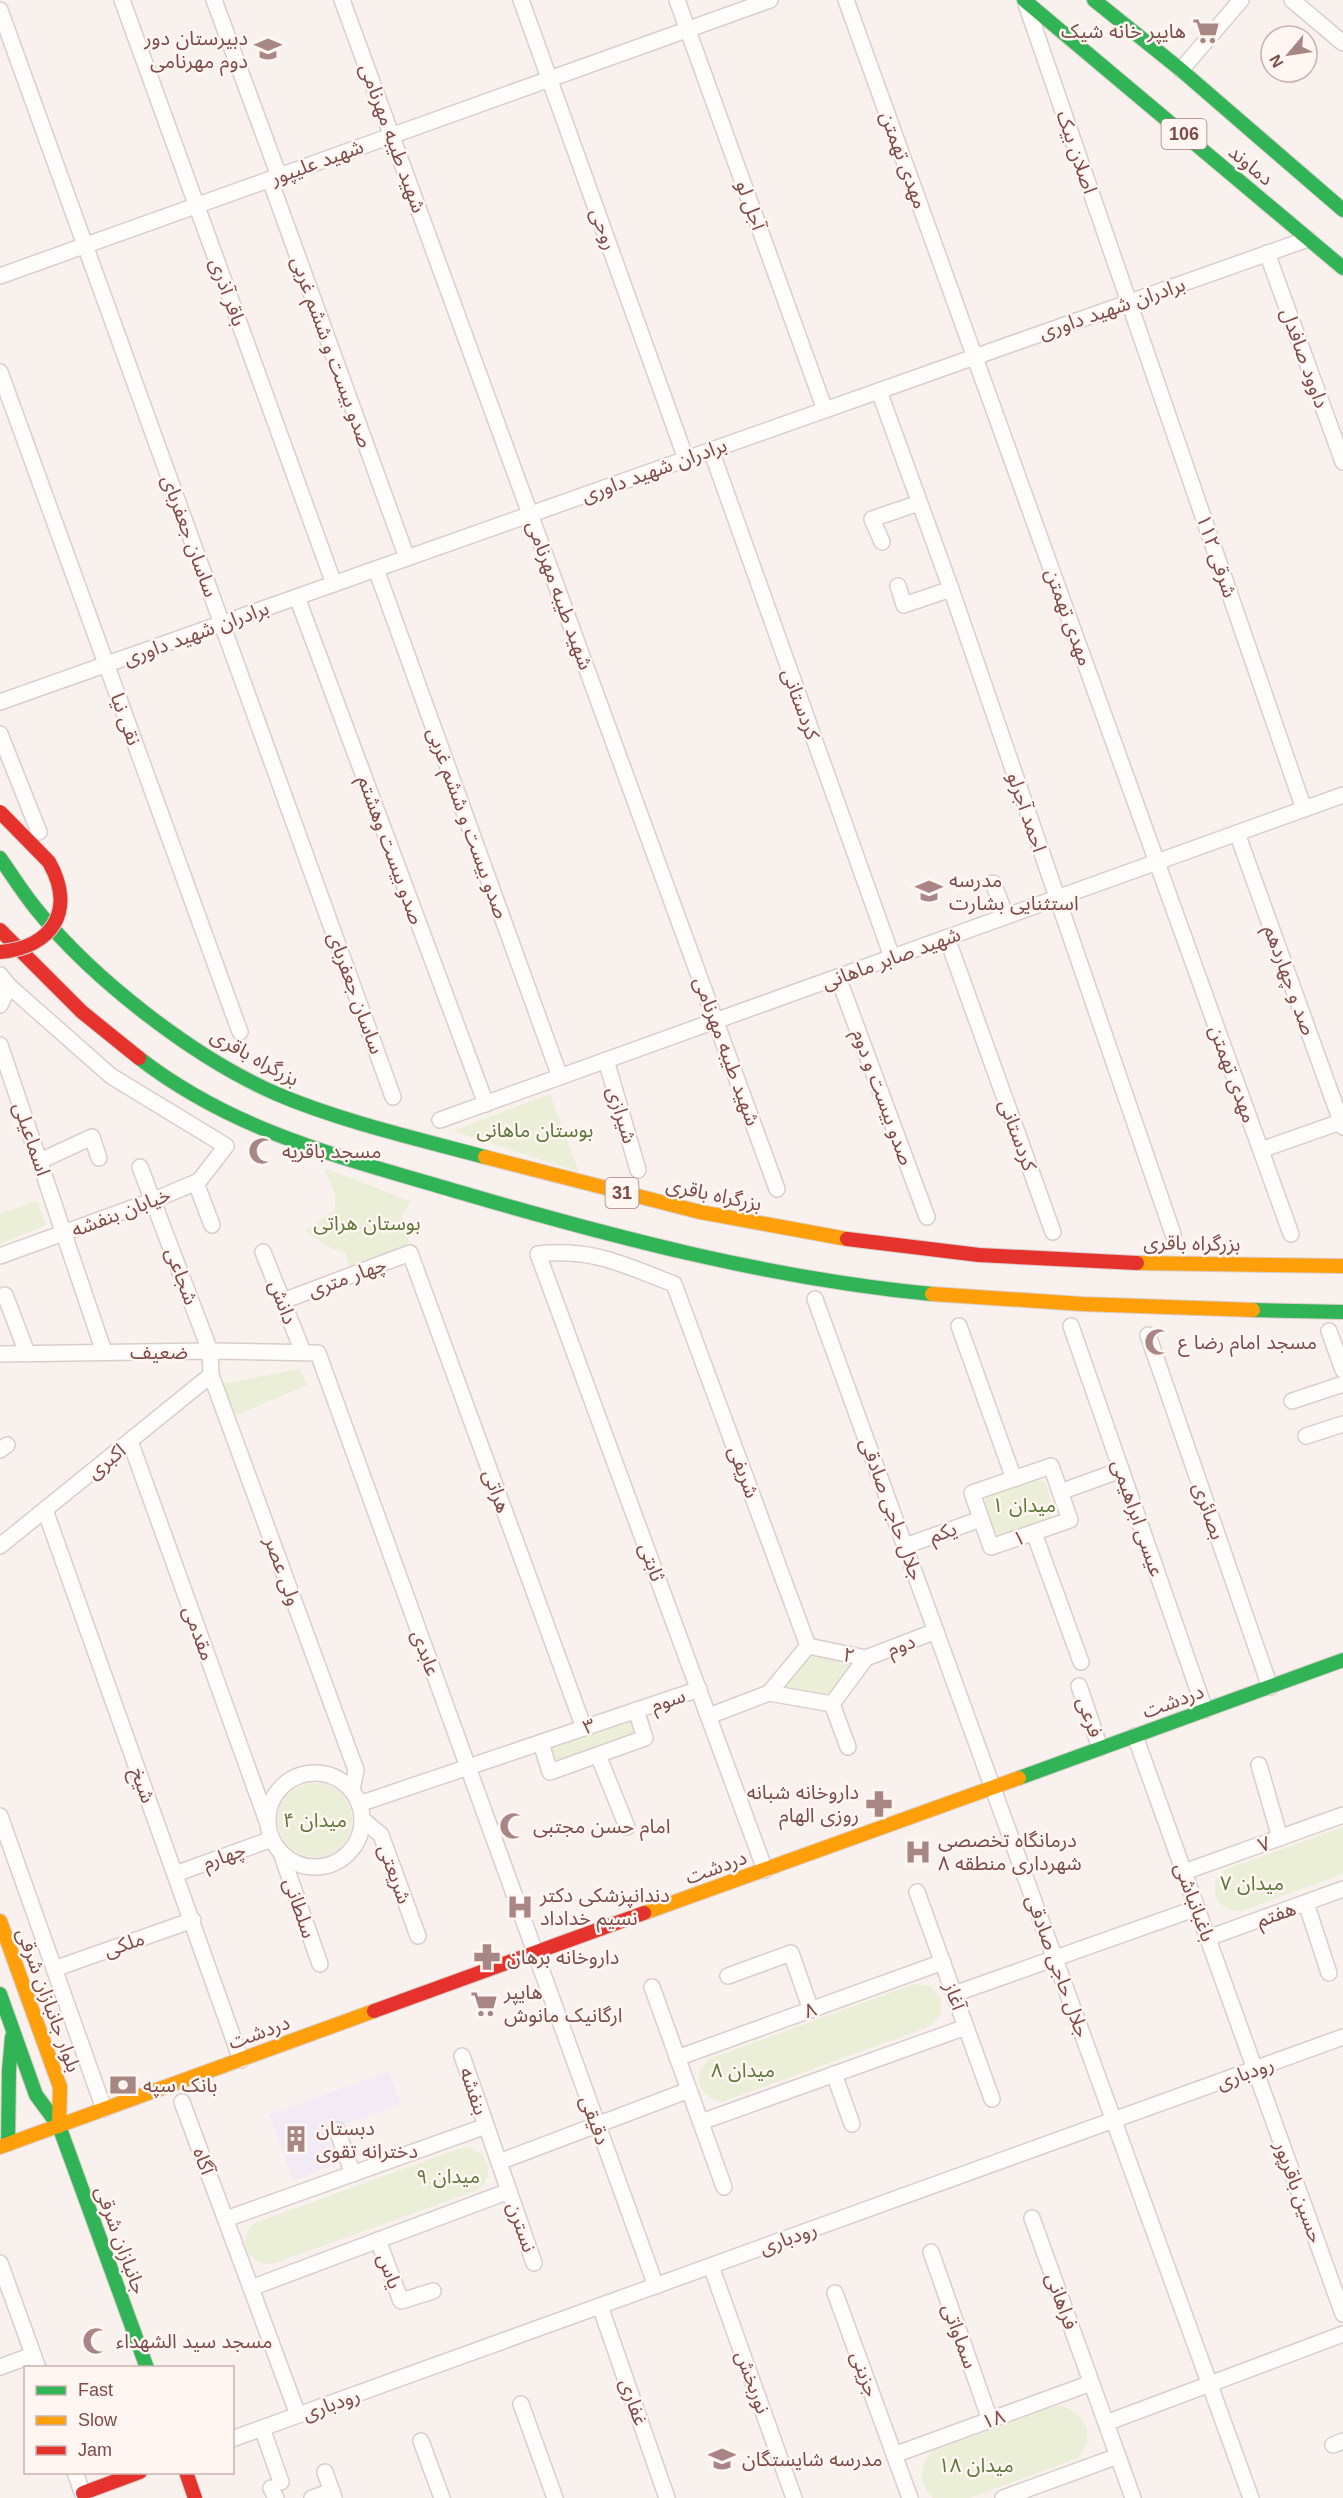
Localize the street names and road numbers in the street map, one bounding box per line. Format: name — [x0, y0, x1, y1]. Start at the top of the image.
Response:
street label: شهید طیبه مهرنامی — [355, 60, 430, 216]
street label: مهدی تهمتن — [875, 108, 932, 212]
street label: اصلان بیک — [1052, 108, 1101, 197]
road number: 106 — [1162, 119, 1206, 149]
street label: شهید علیپور — [267, 135, 367, 191]
street label: دماوند — [1224, 140, 1278, 191]
street label: آجل لو — [731, 177, 771, 234]
street label: روحی — [585, 205, 622, 253]
street label: صدو بیست و ششم غربی — [283, 253, 377, 452]
street label: باقر آذری — [205, 255, 250, 329]
street label: برادران شهید داوری — [1036, 273, 1188, 344]
street label: داوود صافدل — [1276, 305, 1333, 411]
street label: برادران شهید داوری — [578, 433, 730, 507]
street label: ساسان جعفربای — [157, 472, 222, 600]
street label: ۱۱۲ شرقی — [1192, 511, 1241, 601]
street label: شهید طیبه مهرنامی — [522, 517, 597, 673]
street label: مهدی تهمتن — [1040, 565, 1097, 669]
street label: برادران شهید داوری — [120, 596, 272, 670]
street label: کردستانی — [777, 665, 824, 744]
street label: نقی نیا — [105, 690, 146, 749]
street label: صدو بیست و ششم غربی — [419, 724, 513, 923]
street label: احمد آجرلو — [1002, 769, 1051, 855]
street label: صدو بیست وهشتم — [350, 773, 428, 929]
street label: صد و چهاردهم — [1256, 922, 1320, 1039]
street label: شهید صابر ماهانی — [819, 923, 964, 994]
street label: ساسان جعفربای — [323, 929, 388, 1057]
street label: شهید طیبه مهرنامی — [689, 973, 764, 1129]
street label: مهدی تهمتن — [1204, 1022, 1261, 1126]
street label: بزرگراه باقری — [207, 1024, 303, 1091]
street label: صدو بیست و دوم — [844, 1026, 918, 1169]
street label: شیرازی — [602, 1084, 641, 1146]
street label: کردستانی — [994, 1096, 1041, 1175]
street label: اسماعیلی — [8, 1099, 55, 1179]
street label: بزرگراه باقری — [664, 1173, 764, 1216]
road number: 31 — [606, 1178, 638, 1208]
street label: خیابان بنفشه — [68, 1183, 174, 1242]
street label: بزرگراه باقری — [1143, 1231, 1241, 1256]
street label: شجاعی — [161, 1245, 202, 1308]
street label: چهار متری — [305, 1253, 390, 1303]
street label: دانش — [264, 1277, 301, 1327]
street label: ضعیف — [130, 1341, 188, 1363]
street label: جلال حاجی صادقی — [855, 1435, 928, 1584]
street label: اکبری — [82, 1439, 130, 1484]
street label: شریفی — [724, 1443, 764, 1501]
street label: عیسی ابراهیمی — [1107, 1457, 1168, 1580]
street label: هراتی — [478, 1466, 515, 1516]
street label: بصائری — [1188, 1480, 1229, 1543]
street label: یکم — [926, 1517, 961, 1551]
street label: ۱ — [1010, 1526, 1028, 1550]
street label: ولی عصر — [259, 1533, 306, 1609]
street label: ثابتی — [634, 1540, 669, 1585]
street label: مقدمی — [178, 1603, 219, 1664]
street label: عابدی — [407, 1627, 444, 1679]
street label: دوم — [884, 1630, 920, 1664]
street label: ۲ — [841, 1643, 857, 1667]
street label: دردشت — [1139, 1680, 1207, 1723]
street label: سوم — [648, 1684, 689, 1720]
street label: فرعی — [1072, 1694, 1107, 1740]
street label: ۳ — [580, 1714, 598, 1738]
street label: شیخ — [123, 1764, 160, 1807]
street label: ۷ — [1255, 1832, 1274, 1856]
street label: چهارم — [200, 1838, 250, 1878]
street label: شریعتی — [373, 1841, 416, 1907]
street label: دردشت — [682, 1846, 750, 1889]
street label: باغبانباشی — [1170, 1860, 1219, 1945]
street label: سلطانی — [279, 1875, 320, 1941]
street label: جلال حاجی صادقی — [1021, 1892, 1094, 2041]
street label: هفتم — [1253, 1897, 1300, 1935]
street label: بلوار جانبازان شرقی — [12, 1925, 85, 2075]
street label: ملکی — [101, 1927, 147, 1962]
street label: آغاز — [939, 1978, 971, 2014]
street label: ۸ — [801, 1998, 820, 2022]
street label: دردشت — [225, 2011, 293, 2054]
street label: رودباری — [1213, 2052, 1277, 2094]
street label: بنفشه — [456, 2064, 492, 2118]
street label: دقیقی — [575, 2092, 614, 2148]
street label: حسین باقرپور — [1268, 2137, 1328, 2247]
street label: آگاه — [189, 2145, 219, 2178]
street label: جانبازان شرقی — [90, 2183, 151, 2297]
street label: نسترن — [502, 2199, 541, 2255]
street label: رودباری — [756, 2217, 820, 2259]
street label: یاس — [373, 2250, 406, 2292]
street label: فراهانی — [1041, 2270, 1082, 2333]
street label: سماواتی — [937, 2301, 982, 2372]
street label: نوربخش — [731, 2348, 774, 2417]
street label: جزینی — [846, 2348, 883, 2400]
street label: غفاری — [615, 2376, 652, 2429]
street label: رودباری — [299, 2383, 363, 2425]
street label: ۱۸ — [978, 2405, 1008, 2433]

